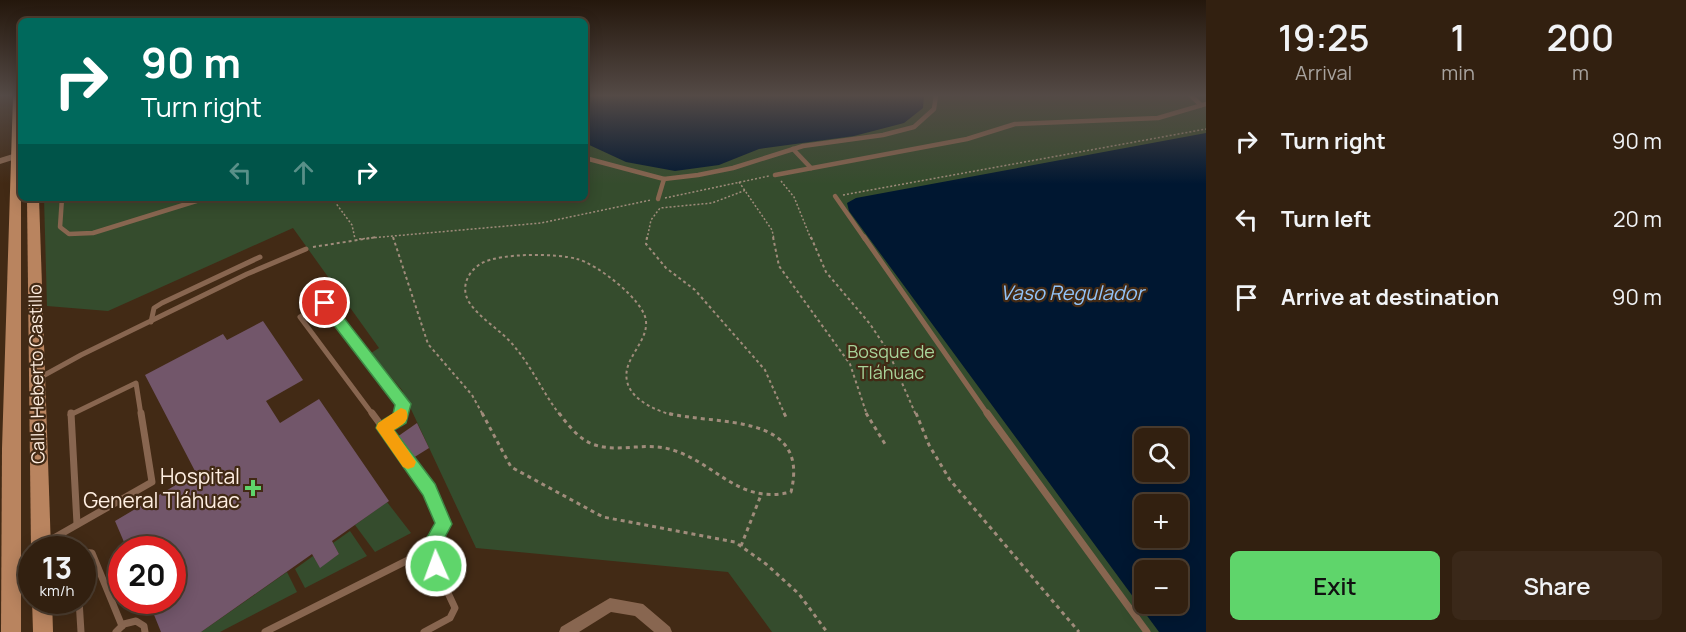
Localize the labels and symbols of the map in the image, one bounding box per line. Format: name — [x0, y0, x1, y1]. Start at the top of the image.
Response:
pin — [299, 277, 350, 328]
water label: Vaso Regulador — [1000, 279, 1146, 306]
street label: Calle Heberto Castillo — [22, 284, 50, 464]
park label: Bosque de Tláhuac — [847, 339, 935, 384]
place label: Hospital General Tláhuac — [83, 462, 240, 514]
marker: Hospital General Tláhuac — [244, 479, 262, 497]
position arrow — [404, 534, 468, 598]
speed limit sign: 20 — [108, 536, 186, 614]

